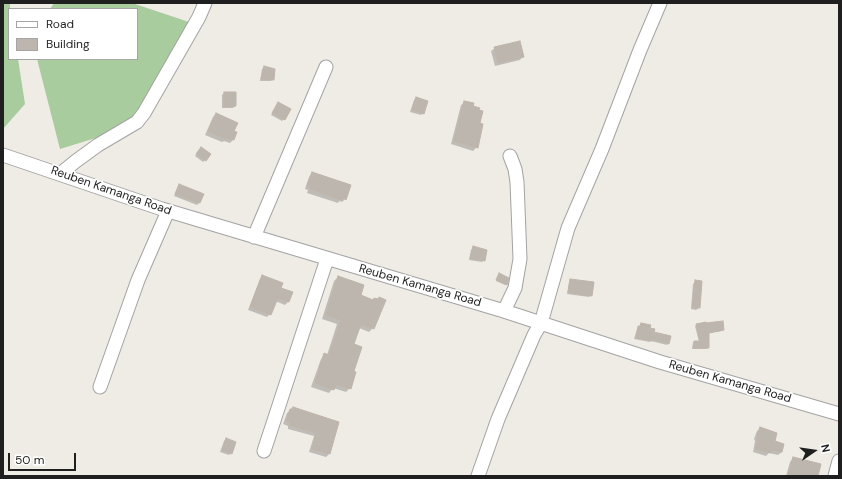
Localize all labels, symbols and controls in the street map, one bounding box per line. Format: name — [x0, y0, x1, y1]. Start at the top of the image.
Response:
legend — [8, 8, 138, 60]
text: Road — [46, 16, 74, 32]
text: Building — [46, 36, 90, 52]
street label: Reuben Kamanga Road — [49, 164, 173, 218]
street label: Reuben Kamanga Road — [357, 262, 483, 310]
street label: Reuben Kamanga Road — [667, 358, 793, 406]
north arrow — [794, 431, 834, 471]
text: N — [818, 443, 833, 454]
scale bar — [10, 445, 78, 471]
text: 50 m — [15, 452, 44, 468]

